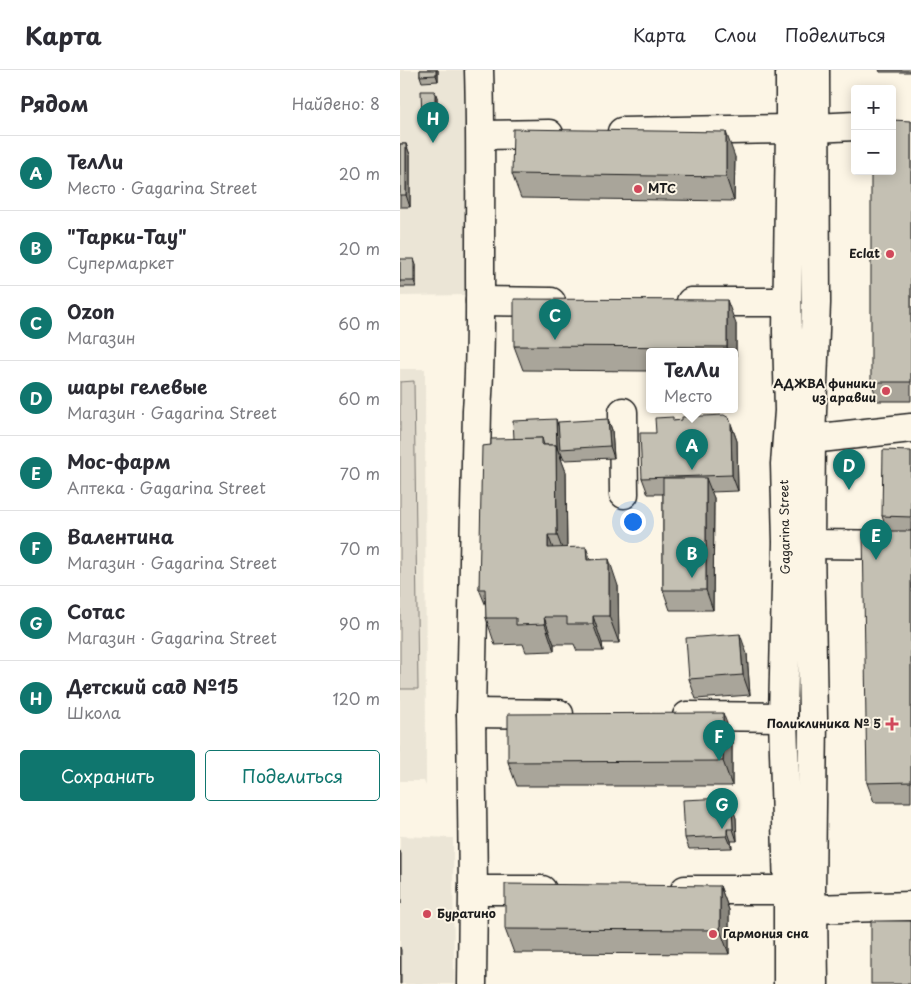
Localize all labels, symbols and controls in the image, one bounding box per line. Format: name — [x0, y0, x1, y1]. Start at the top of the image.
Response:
text: Карта — [25, 17, 102, 53]
text: Карта — [633, 21, 686, 48]
text: Слои — [714, 21, 757, 48]
text: Поделиться — [785, 21, 886, 48]
map controls — [851, 85, 896, 175]
button: + — [851, 85, 896, 130]
text: Рядом — [20, 87, 88, 119]
text: Найдено: 8 — [292, 91, 380, 115]
pin: H — [417, 102, 449, 143]
button: − — [851, 130, 896, 175]
text: ТелЛи — [67, 147, 123, 175]
text: A — [30, 161, 42, 185]
text: 20 m — [339, 161, 380, 185]
text: Место · Gagarina Street — [67, 175, 257, 199]
place label: МТС — [648, 179, 676, 197]
marker: МТС — [632, 183, 644, 195]
text: "Тарки-Тау" — [67, 222, 187, 250]
text: B — [31, 236, 41, 260]
text: 20 m — [339, 236, 380, 260]
place label: Eclat — [849, 244, 880, 262]
marker: Eclat — [884, 248, 896, 260]
text: Супермаркет — [67, 250, 174, 274]
text: Ozon — [67, 297, 115, 325]
pin: C — [539, 299, 571, 340]
text: C — [30, 311, 42, 335]
text: 60 m — [338, 311, 380, 335]
text: Магазин — [67, 325, 136, 349]
popup — [646, 348, 738, 413]
text: ТелЛи — [664, 355, 720, 383]
text: шары гелевые — [67, 372, 207, 400]
place label: АДЖВА финики из аравии — [773, 374, 876, 406]
text: Место — [664, 383, 712, 407]
marker: АДЖВА финики из аравии — [880, 385, 892, 397]
text: D — [30, 386, 42, 410]
text: 60 m — [338, 386, 380, 410]
text: Магазин · Gagarina Street — [67, 400, 277, 424]
pin: A — [676, 429, 708, 470]
text: Мос-фарм — [67, 447, 171, 475]
pin: D — [833, 449, 865, 490]
text: E — [31, 461, 41, 485]
text: 70 m — [340, 461, 380, 485]
text: Аптека · Gagarina Street — [67, 475, 266, 499]
street label: Gagarina Street — [774, 479, 794, 575]
your location — [620, 509, 646, 535]
pin: E — [860, 519, 892, 560]
text: Валентина — [67, 522, 174, 550]
text: F — [31, 536, 41, 560]
text: 70 m — [340, 536, 380, 560]
pin: B — [676, 537, 708, 578]
text: Магазин · Gagarina Street — [67, 550, 277, 574]
text: Сотас — [67, 597, 125, 625]
text: G — [29, 611, 43, 635]
text: 90 m — [339, 611, 380, 635]
text: Магазин · Gagarina Street — [67, 625, 277, 649]
text: Детский сад №15 — [67, 672, 239, 700]
text: H — [30, 686, 42, 710]
text: 120 m — [333, 686, 380, 710]
text: Школа — [67, 700, 121, 724]
place label: Поликлиника № 5 — [767, 714, 881, 732]
marker: Поликлиника № 5 — [885, 717, 899, 731]
pin: F — [703, 720, 735, 761]
button: Сохранить — [20, 750, 195, 801]
button: Поделиться — [205, 750, 380, 801]
pin: G — [706, 788, 738, 829]
place label: Буратино — [437, 904, 496, 922]
marker: Буратино — [421, 908, 433, 920]
place label: Гармония сна — [723, 924, 809, 942]
marker: Гармония сна — [707, 928, 719, 940]

